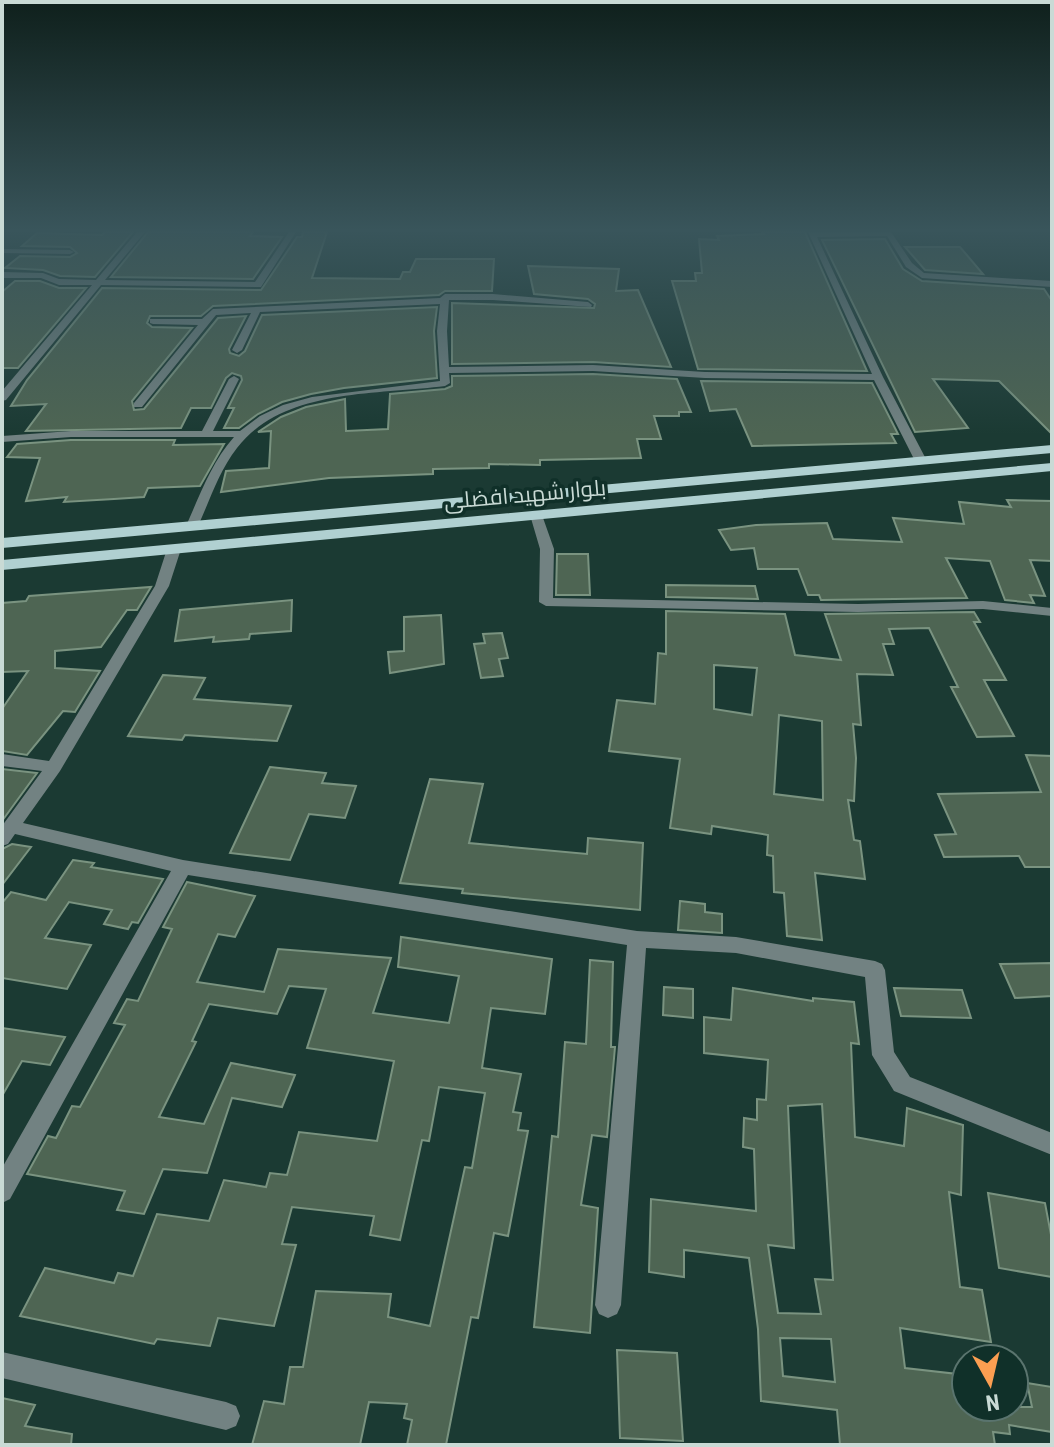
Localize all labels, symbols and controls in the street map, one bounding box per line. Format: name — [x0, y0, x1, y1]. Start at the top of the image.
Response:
street label: بلوار شهید افضلی — [443, 475, 607, 515]
north arrow — [950, 1343, 1030, 1423]
text: N — [984, 1389, 1001, 1416]

